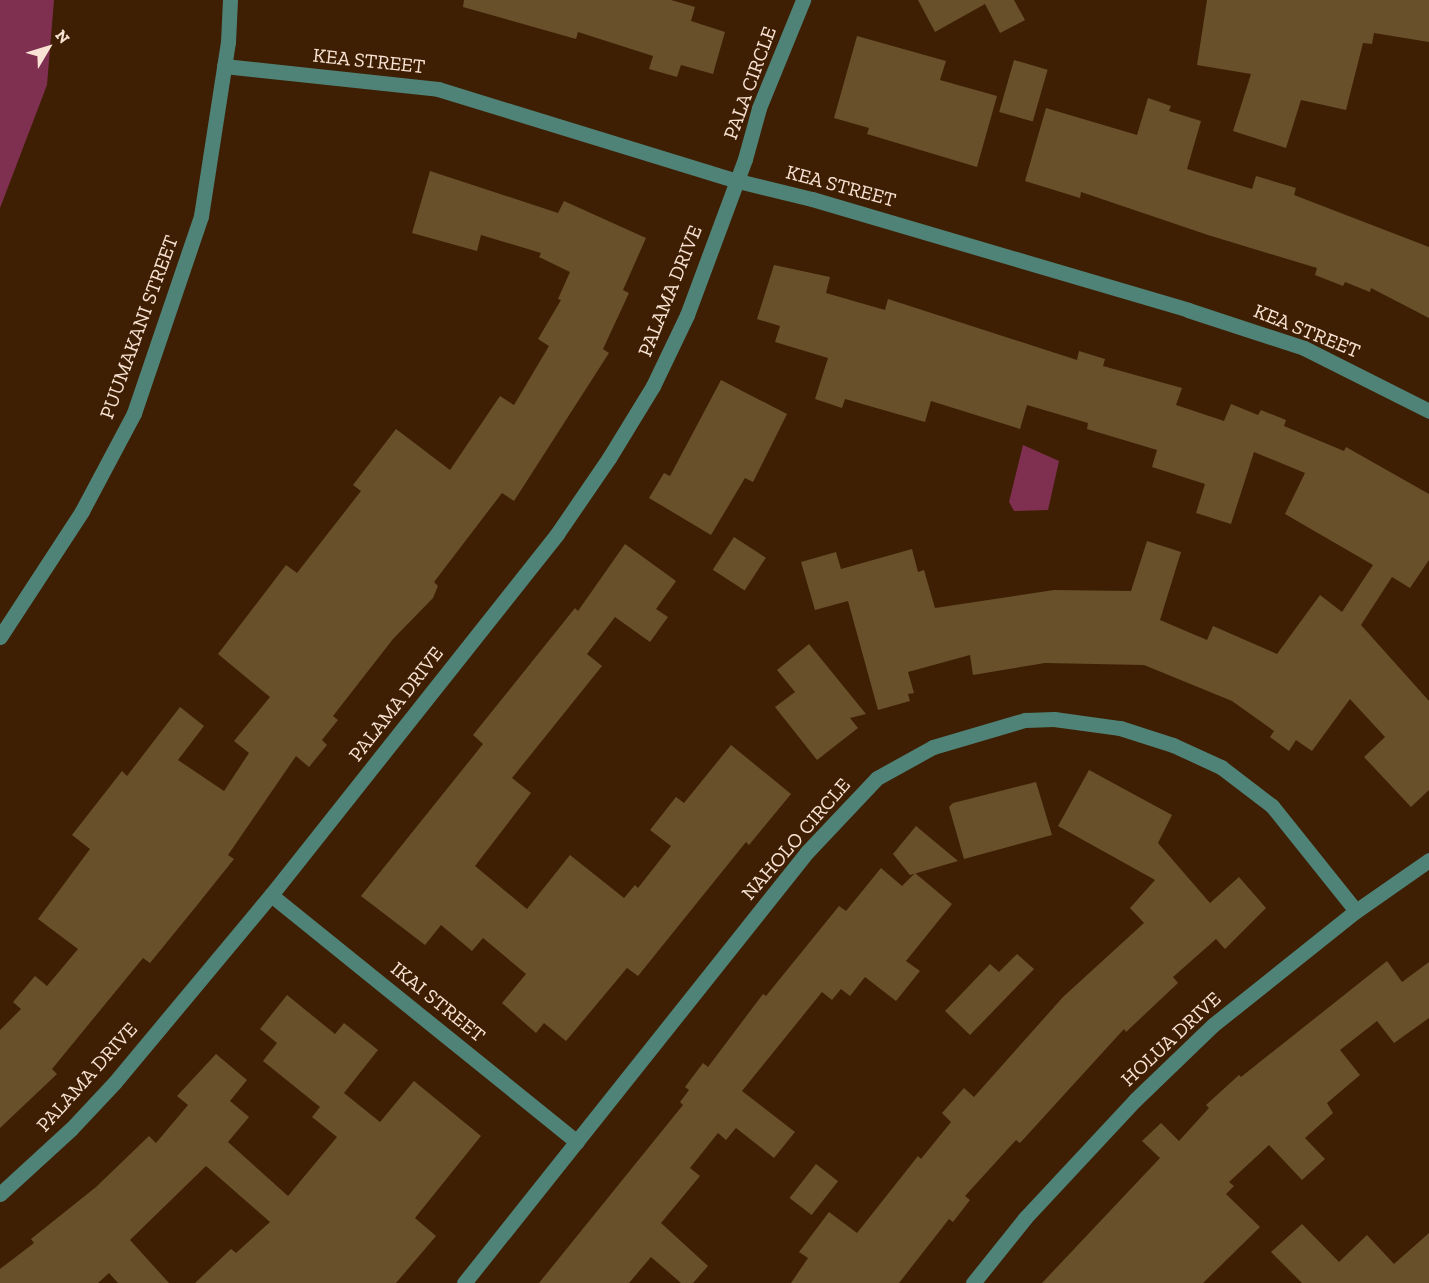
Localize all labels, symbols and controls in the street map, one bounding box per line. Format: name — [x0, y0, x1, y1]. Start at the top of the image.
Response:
north arrow — [18, 18, 78, 78]
street label: PALA CIRCLE — [718, 23, 782, 143]
text: N — [51, 26, 74, 47]
street label: KEA STREET — [311, 43, 427, 79]
street label: KEA STREET — [783, 160, 899, 212]
street label: PALAMA DRIVE — [633, 222, 707, 360]
street label: PUUMAKANI STREET — [95, 232, 183, 422]
street label: KEA STREET — [1250, 299, 1364, 363]
street label: PALAMA DRIVE — [344, 642, 448, 766]
street label: NAHOLO CIRCLE — [737, 773, 855, 905]
street label: IKAI STREET — [386, 957, 490, 1047]
street label: HOLUA DRIVE — [1116, 987, 1226, 1091]
street label: PALAMA DRIVE — [31, 1017, 143, 1137]

